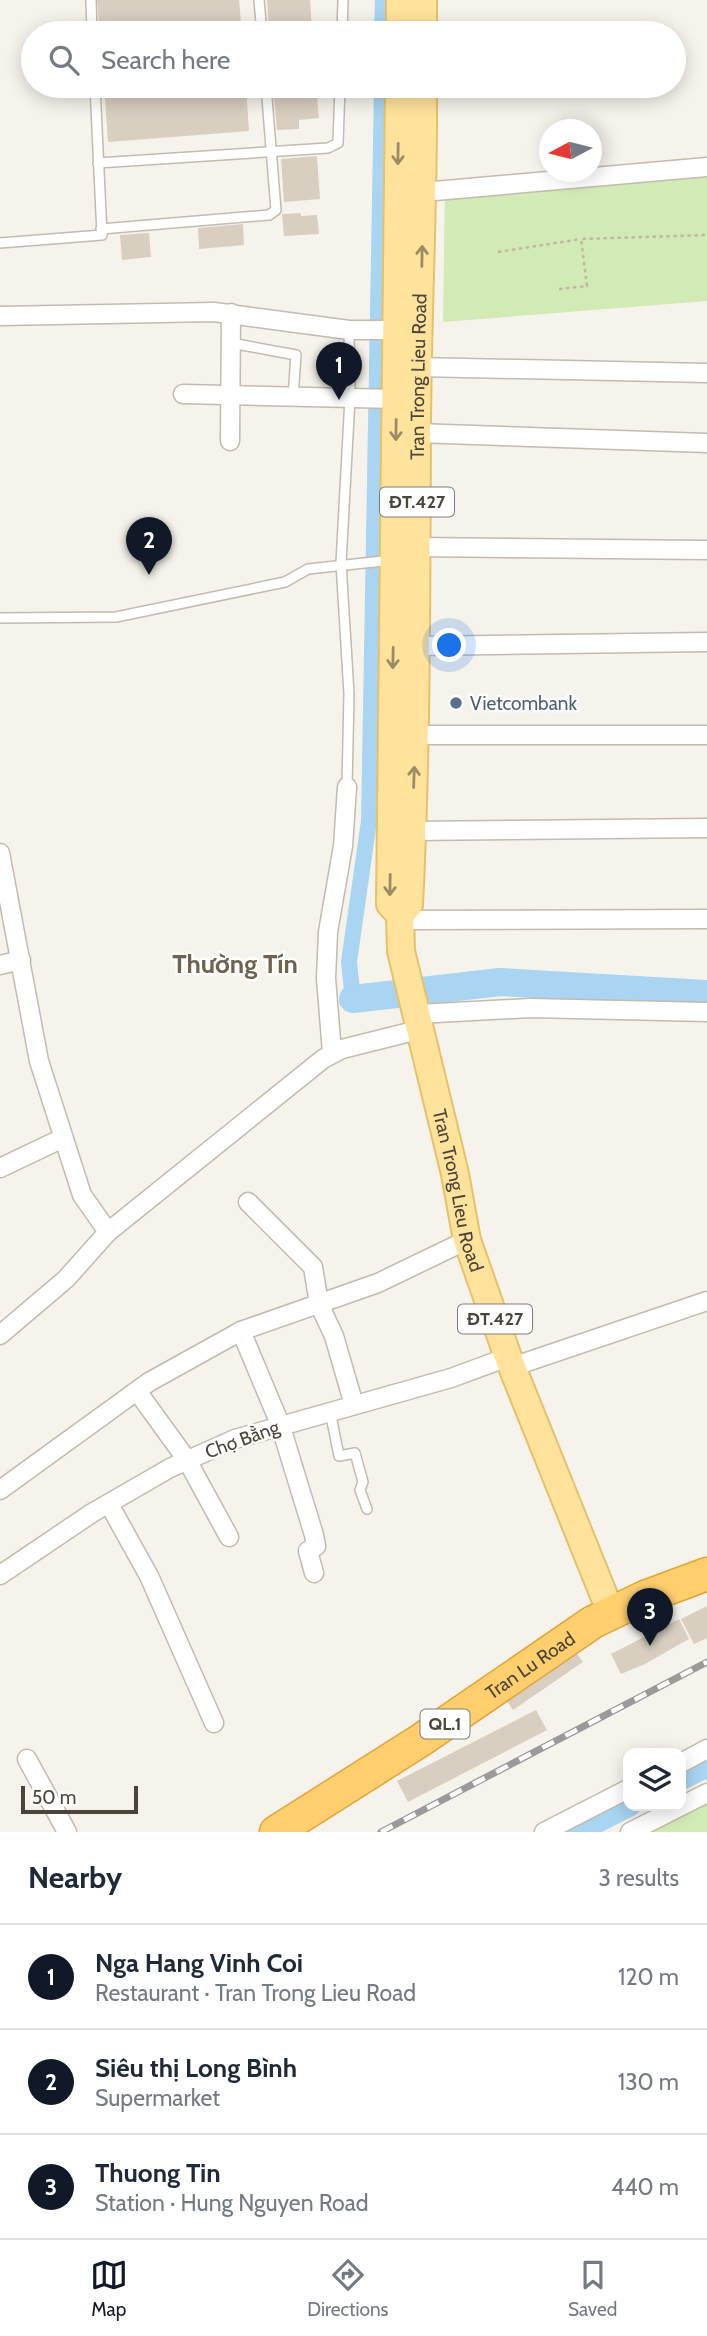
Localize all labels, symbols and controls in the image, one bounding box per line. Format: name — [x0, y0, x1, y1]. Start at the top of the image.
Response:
search box — [21, 21, 686, 98]
icon: search — [45, 41, 83, 79]
text: Search here — [101, 44, 230, 76]
north arrow — [539, 119, 602, 182]
one-way arrow — [392, 142, 405, 165]
one-way arrow — [416, 245, 429, 268]
street label: Tran Trong Lieu Road — [406, 293, 431, 460]
pin: 1 — [316, 342, 362, 400]
one-way arrow — [389, 419, 403, 442]
road number: ĐT.427 — [380, 488, 454, 516]
pin: 2 — [126, 517, 172, 575]
your location — [432, 628, 466, 662]
one-way arrow — [387, 646, 400, 669]
place label: Vietcombank — [470, 692, 577, 715]
marker: Vietcombank — [448, 695, 464, 711]
one-way arrow — [407, 766, 421, 789]
one-way arrow — [383, 874, 397, 897]
district label: Thường Tín — [172, 948, 298, 980]
street label: Tran Trong Lieu Road — [428, 1107, 488, 1275]
road number: ĐT.427 — [458, 1304, 532, 1334]
street label: Chợ Bằng — [202, 1415, 283, 1463]
pin: 3 — [627, 1588, 673, 1646]
street label: Tran Lu Road — [481, 1627, 579, 1704]
road number: QL.1 — [420, 1709, 470, 1738]
map controls — [623, 1748, 686, 1811]
button: layers — [623, 1748, 686, 1811]
scale bar — [21, 1783, 138, 1815]
text: 50 m — [32, 1786, 76, 1809]
text: Nearby — [28, 1859, 122, 1896]
text: 3 results — [598, 1864, 679, 1892]
text: Nga Hang Vinh Coi — [95, 1947, 303, 1979]
text: 1 — [47, 1963, 55, 1991]
text: 120 m — [618, 1963, 679, 1991]
text: Restaurant · Tran Trong Lieu Road — [95, 1979, 416, 2007]
text: Siêu thị Long Bình — [95, 2052, 297, 2084]
text: 2 — [45, 2068, 57, 2096]
text: 130 m — [618, 2068, 679, 2096]
text: Supermarket — [95, 2084, 220, 2112]
text: Thuong Tin — [95, 2157, 221, 2189]
text: 3 — [45, 2173, 57, 2201]
text: 440 m — [611, 2173, 679, 2201]
text: Station · Hung Nguyen Road — [95, 2189, 369, 2217]
tab: Map — [90, 2256, 128, 2321]
tab: Directions — [307, 2256, 388, 2321]
tab: Saved — [568, 2256, 617, 2321]

